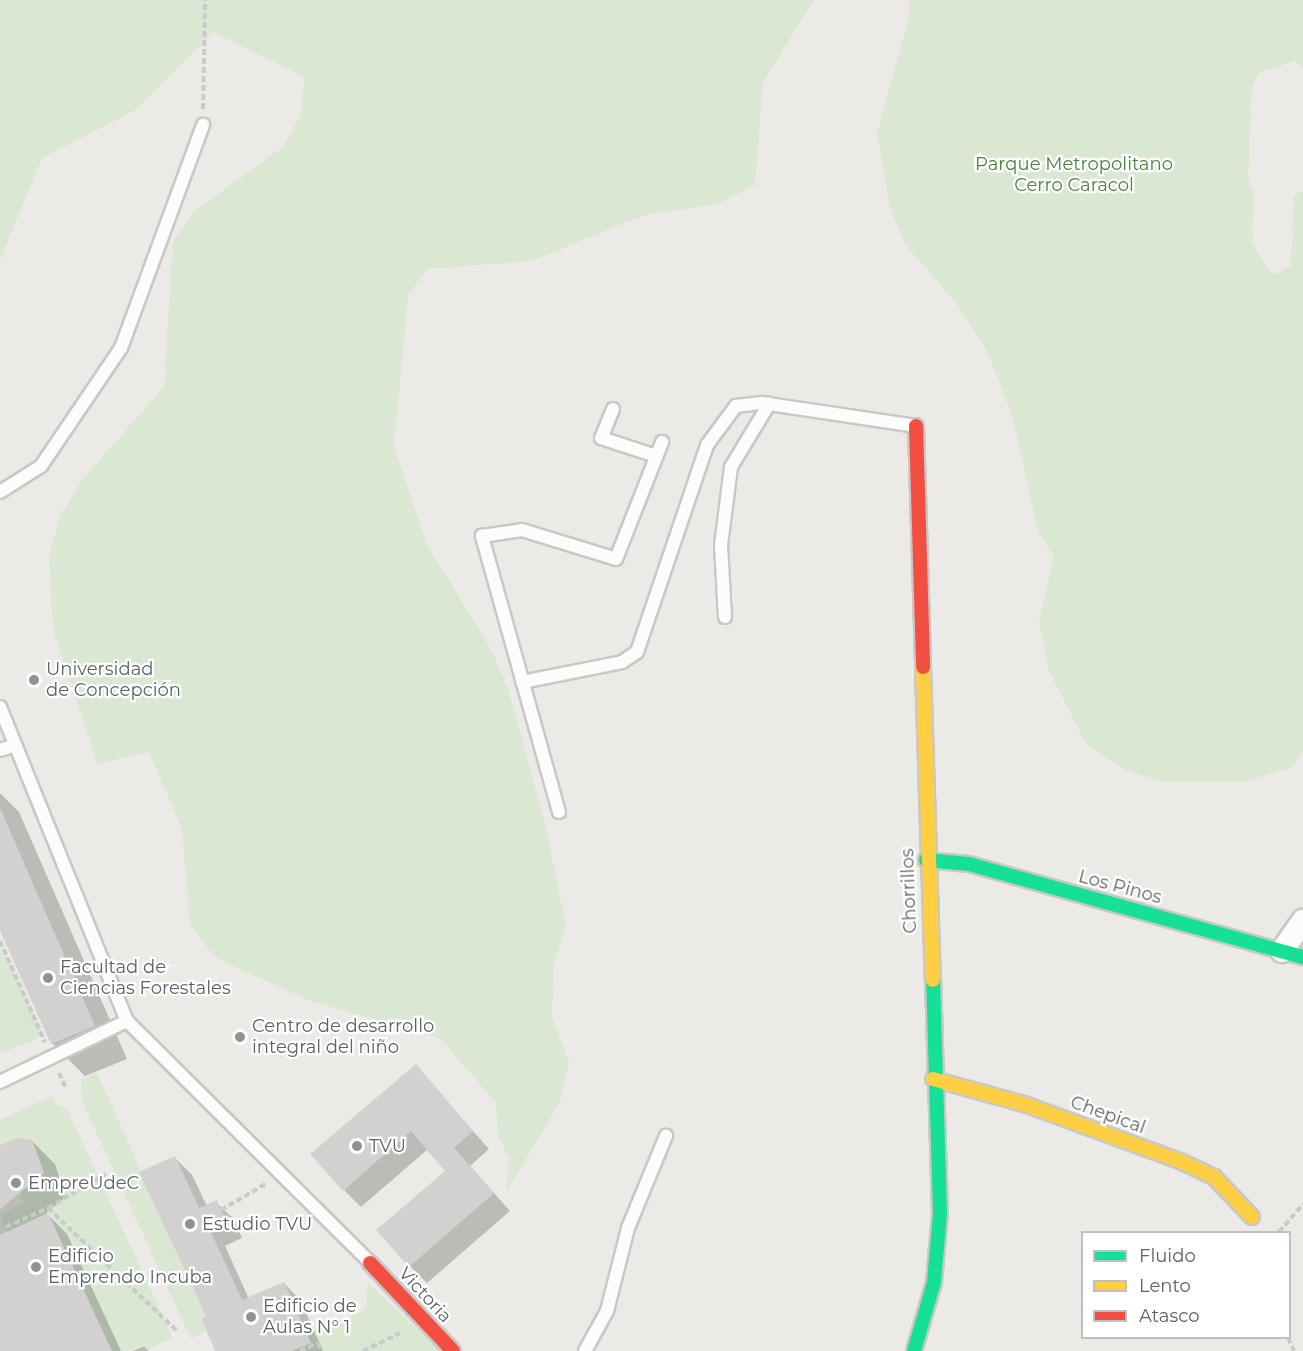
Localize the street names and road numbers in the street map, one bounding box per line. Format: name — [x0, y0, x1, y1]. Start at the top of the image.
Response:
street label: Chorrillos — [897, 848, 921, 934]
street label: Los Pinos — [1076, 866, 1164, 908]
street label: Chepical — [1067, 1091, 1149, 1139]
street label: Victoria — [394, 1263, 456, 1327]

